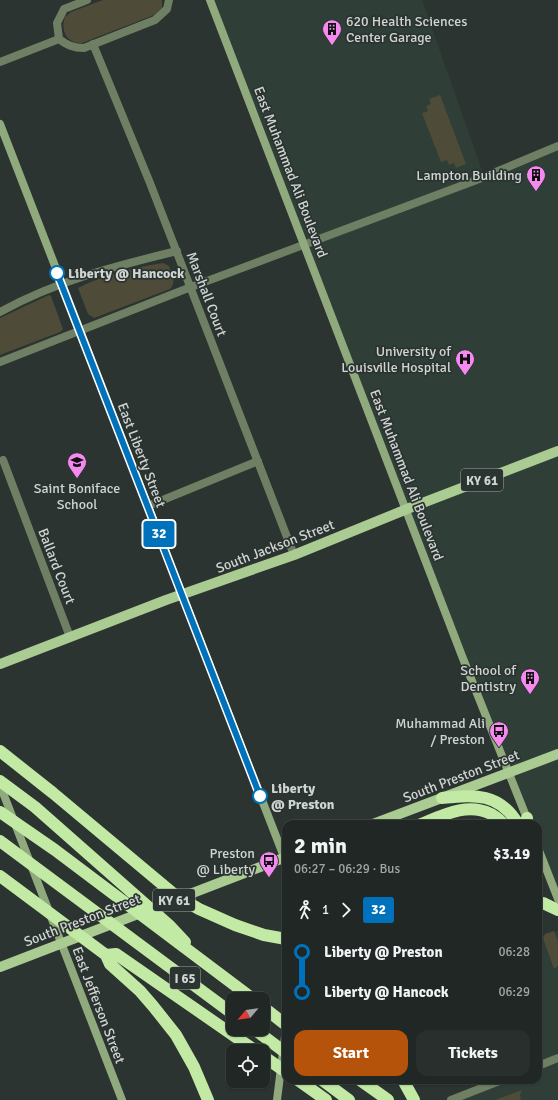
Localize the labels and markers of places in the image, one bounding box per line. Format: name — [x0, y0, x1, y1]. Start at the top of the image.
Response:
place label: 620 Health Sciences Center Garage — [346, 13, 467, 46]
building icon: 620 Health Sciences Center Garage — [321, 18, 343, 46]
building icon: Lampton Building — [525, 164, 547, 192]
place label: Lampton Building — [416, 167, 522, 184]
marker: Liberty @ Hancock — [49, 265, 65, 281]
place label: Liberty @ Hancock — [68, 265, 185, 282]
place label: University of Louisville Hospital — [341, 343, 452, 376]
hospital icon: University of Louisville Hospital — [454, 348, 476, 376]
school or university icon: Saint Boniface School — [66, 451, 88, 479]
place label: Saint Boniface School — [34, 480, 120, 513]
place label: School of Dentistry — [460, 662, 517, 695]
building icon: School of Dentistry — [519, 667, 541, 695]
place label: Muhammad Ali / Preston — [395, 715, 485, 748]
bus stop icon: Muhammad Ali / Preston — [488, 720, 510, 748]
place label: Liberty @ Preston — [271, 780, 335, 813]
marker: Liberty @ Preston — [252, 788, 268, 804]
place label: Preston @ Liberty — [196, 845, 255, 878]
bus stop icon: Preston @ Liberty — [258, 850, 280, 878]

